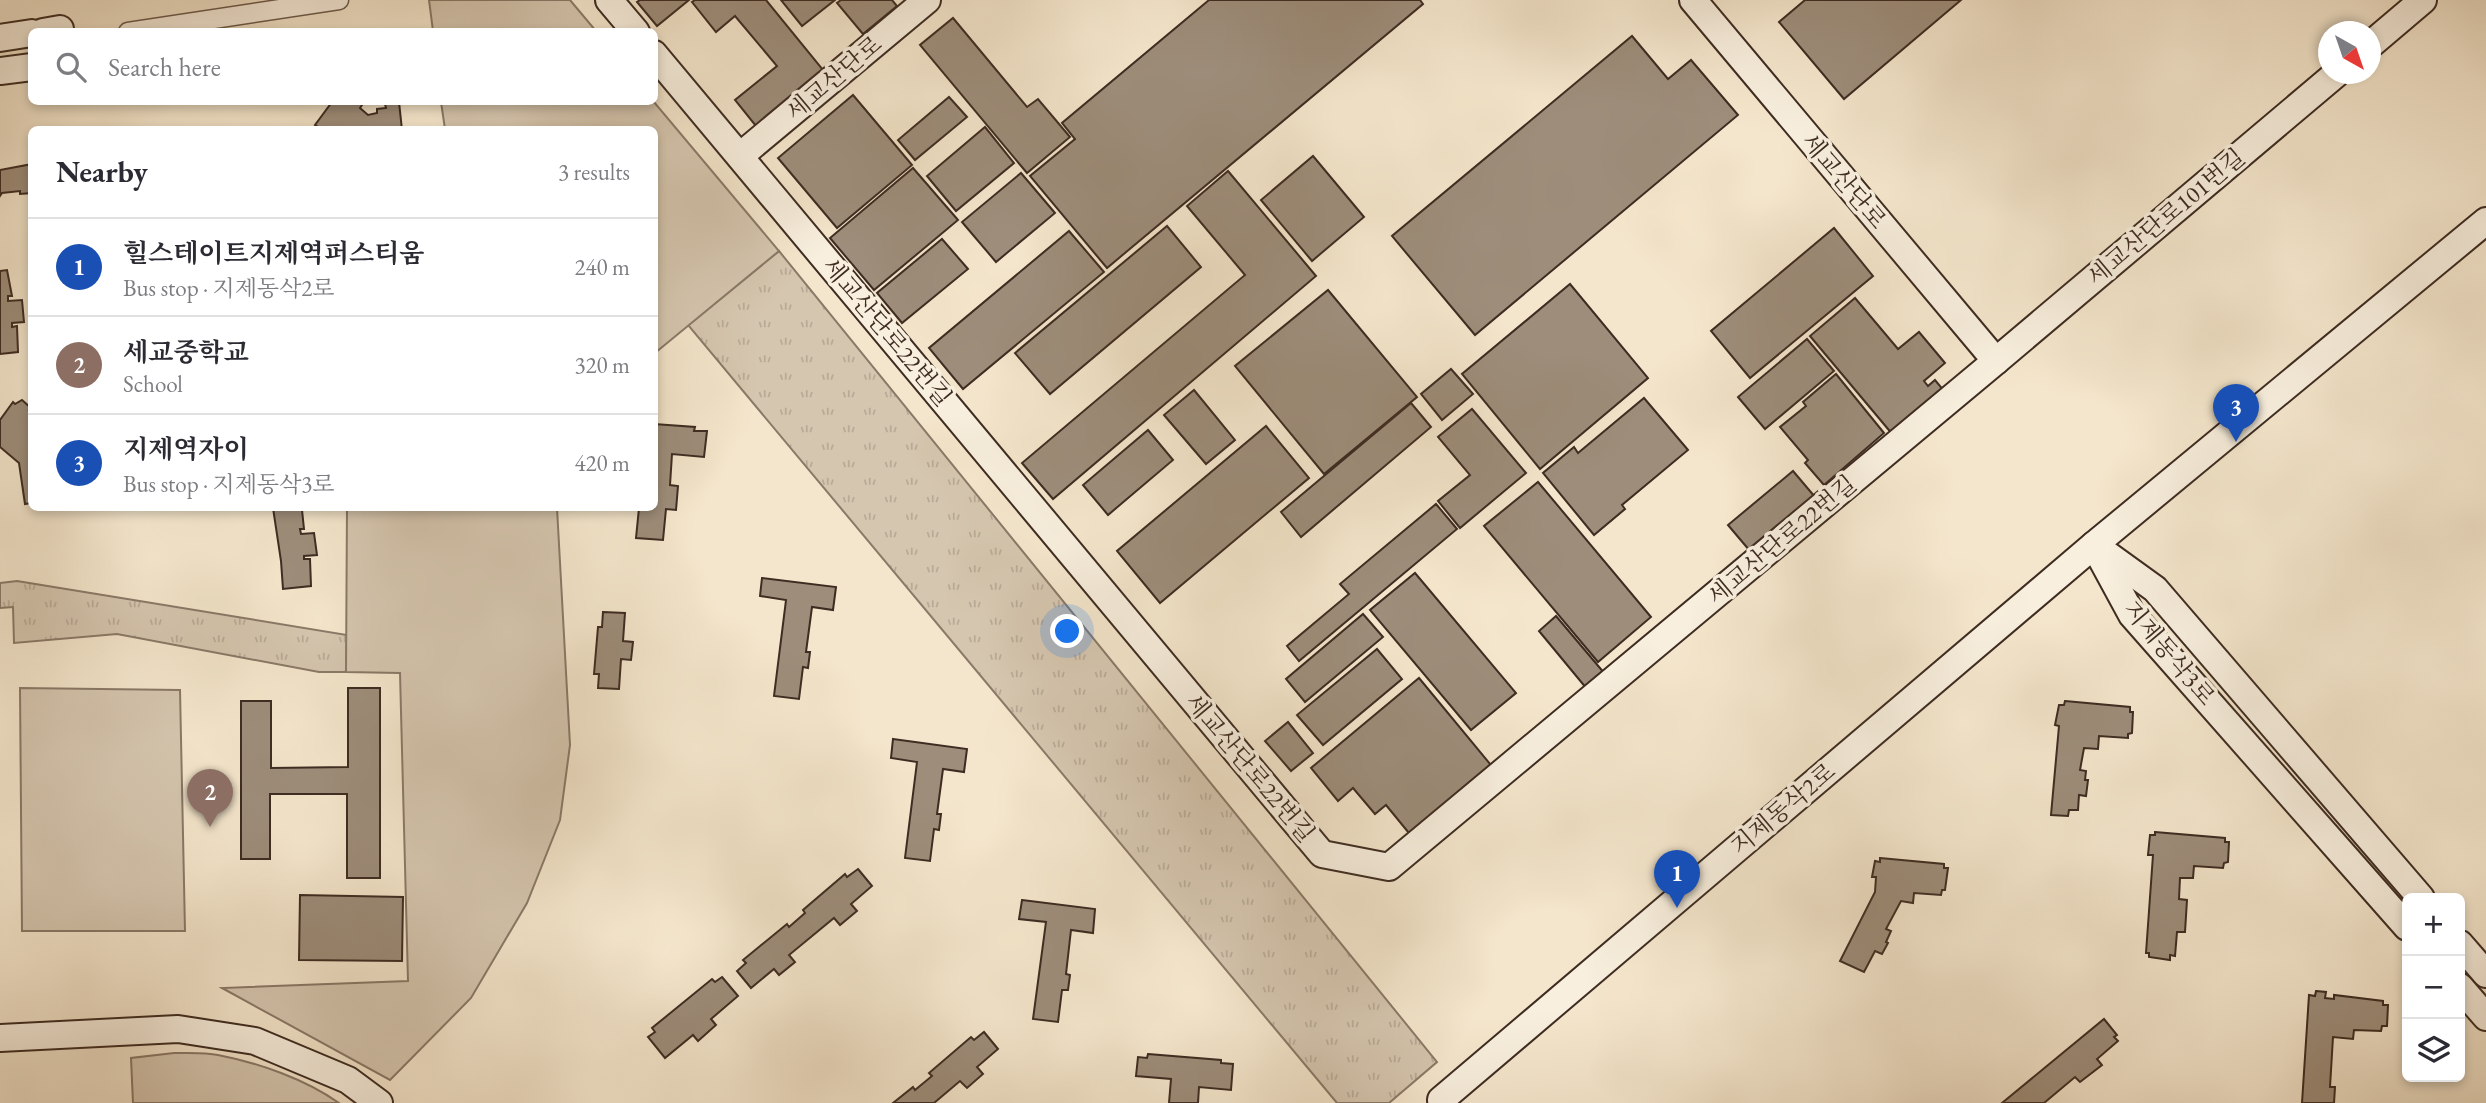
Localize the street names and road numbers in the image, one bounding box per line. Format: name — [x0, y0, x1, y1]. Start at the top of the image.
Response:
street label: 세교산단로 — [779, 28, 888, 127]
street label: 세교산단로 — [1795, 126, 1894, 235]
street label: 세교산단로101번길 — [2080, 141, 2251, 292]
street label: 세교산단로22번길 — [816, 251, 959, 413]
street label: 세교산단로22번길 — [1701, 468, 1863, 611]
street label: 지제동삭3로 — [2117, 594, 2222, 711]
street label: 세교산단로22번길 — [1179, 687, 1322, 849]
street label: 지제동삭2로 — [1724, 756, 1841, 861]

